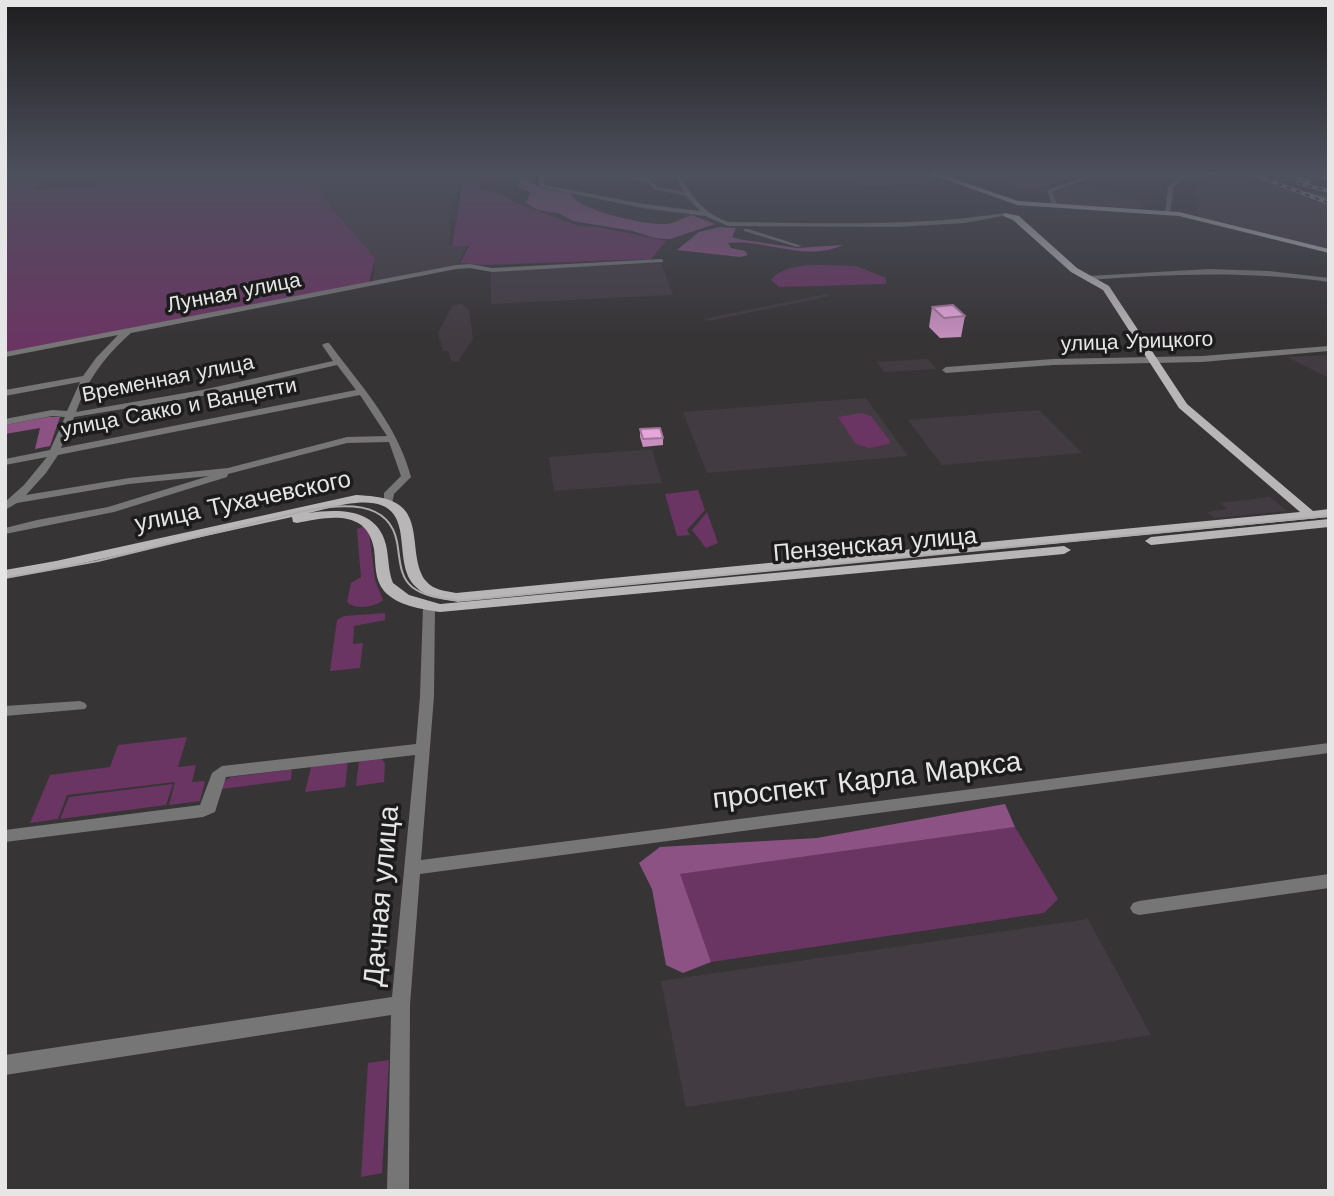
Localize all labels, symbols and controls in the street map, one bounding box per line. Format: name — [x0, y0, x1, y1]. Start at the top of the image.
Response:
street label: Лунная улица — [165, 268, 303, 318]
street label: улица Урицкого — [1060, 327, 1214, 357]
street label: Временная улица — [80, 350, 256, 408]
street label: улица Сакко и Ванцетти — [59, 373, 299, 443]
street label: улица Тухачевского — [132, 465, 354, 539]
street label: Пензенская улица — [772, 522, 978, 568]
street label: проспект Карла Маркса — [711, 745, 1023, 817]
street label: Дачная улица — [357, 804, 407, 988]

